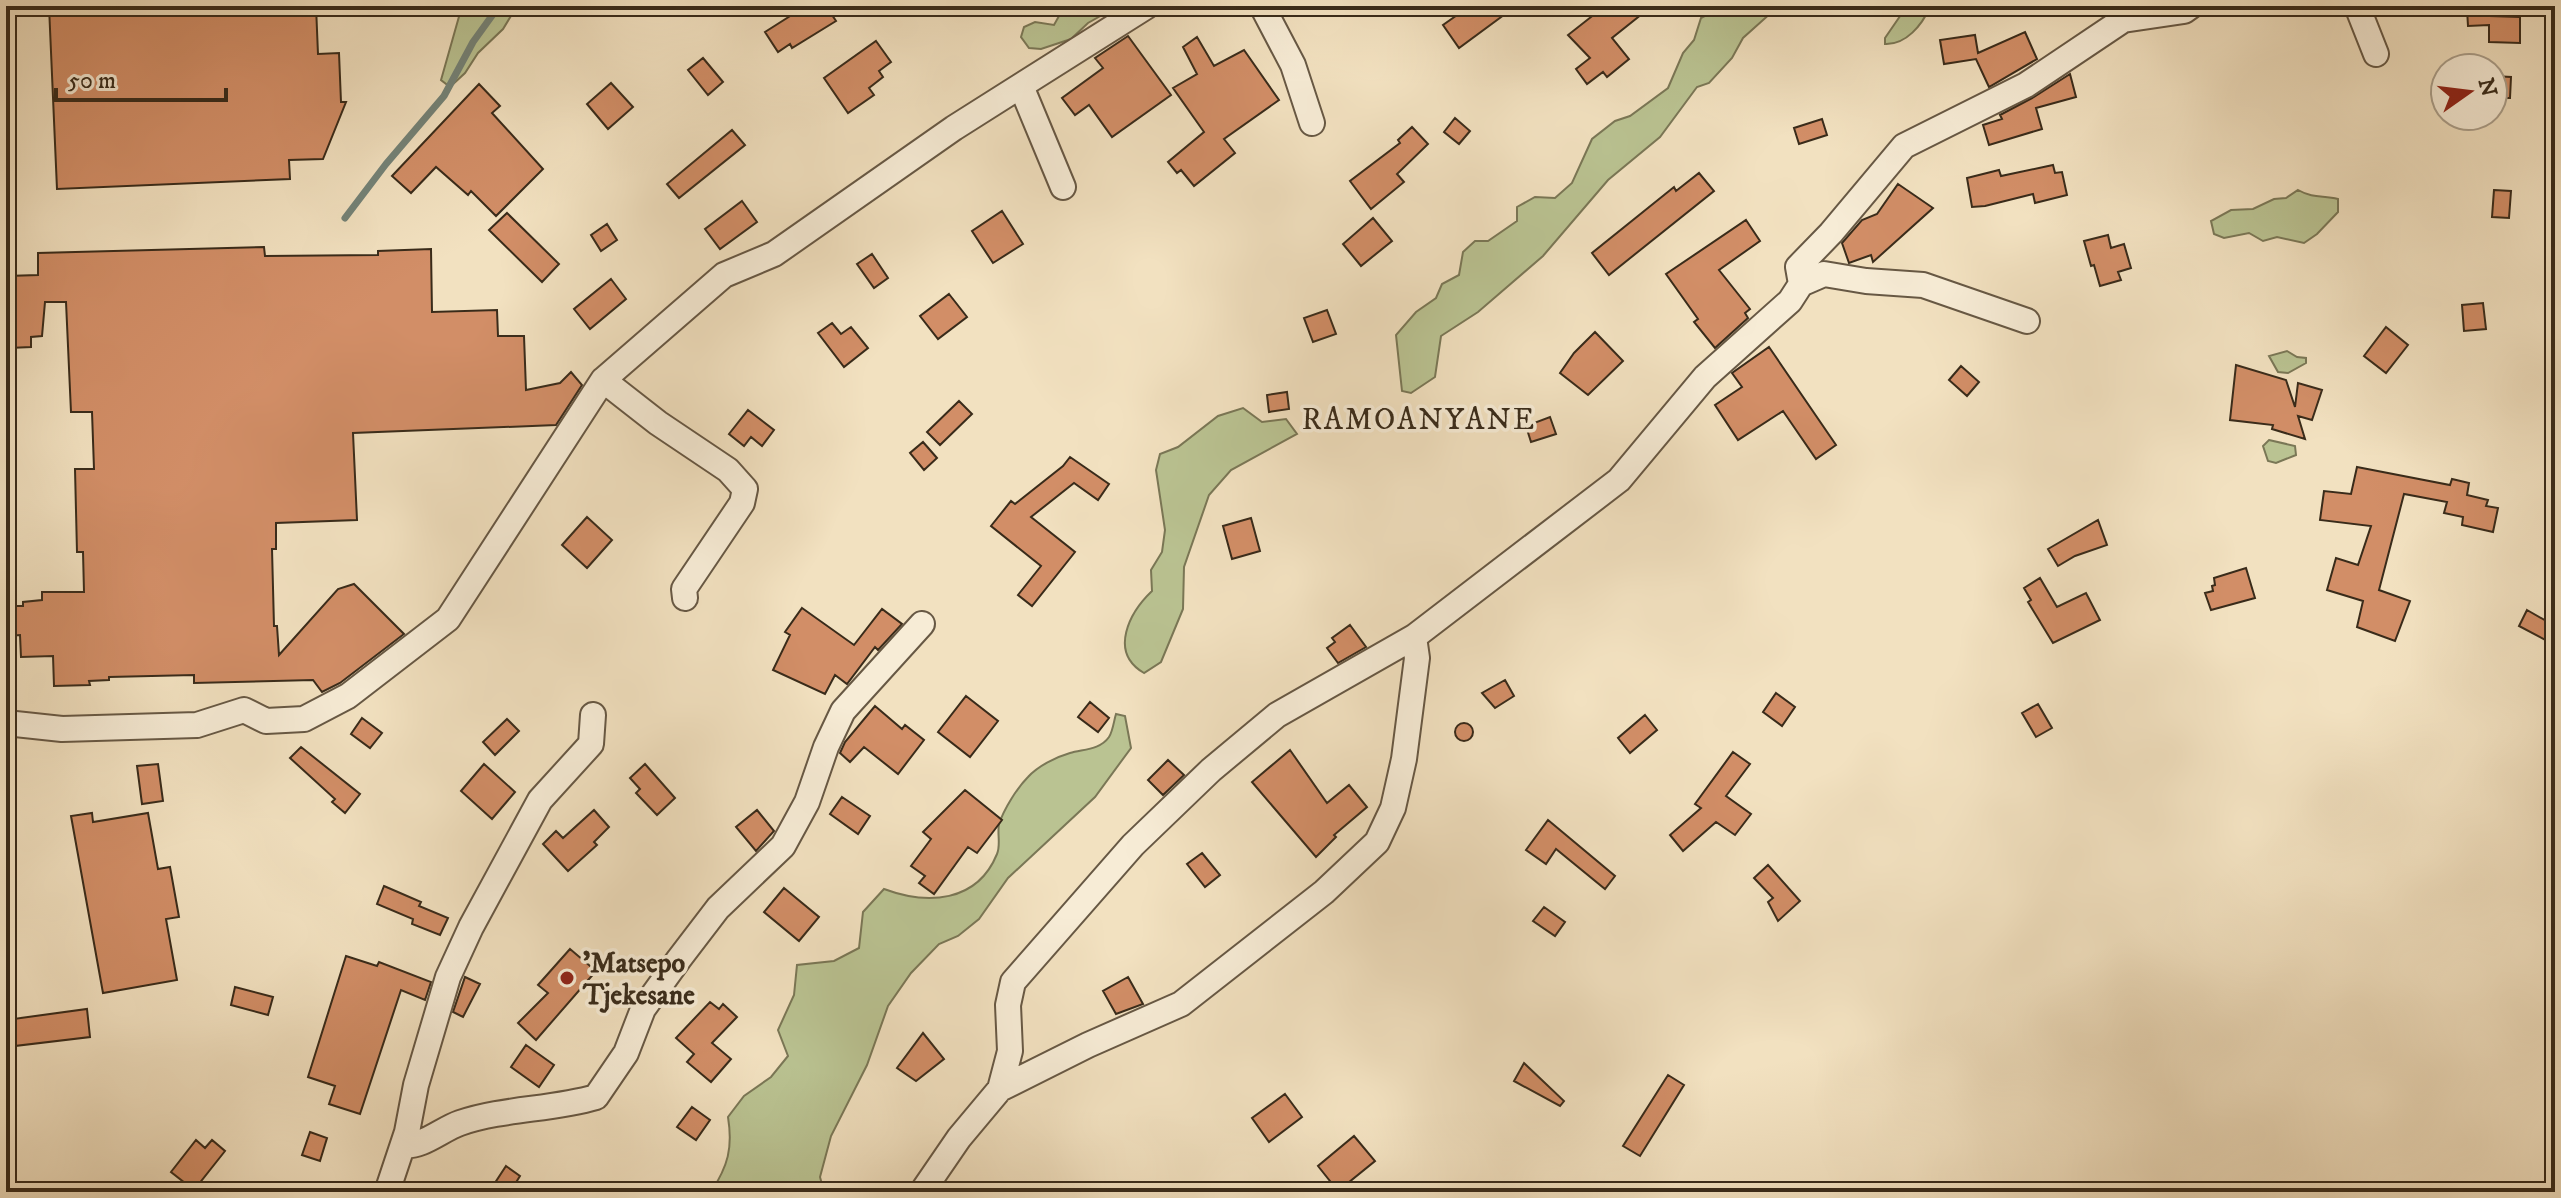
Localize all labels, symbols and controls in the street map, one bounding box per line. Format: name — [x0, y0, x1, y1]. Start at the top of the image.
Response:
scale bar — [56, 52, 226, 102]
north arrow — [2429, 52, 2509, 132]
text: 50 m — [68, 66, 116, 96]
text: N — [2472, 75, 2502, 100]
district label: RAMOANYANE — [1302, 402, 1536, 439]
place label: 'Matsepo Tjekesane — [582, 946, 695, 1013]
marker: 'Matsepo Tjekesane — [558, 969, 576, 987]

